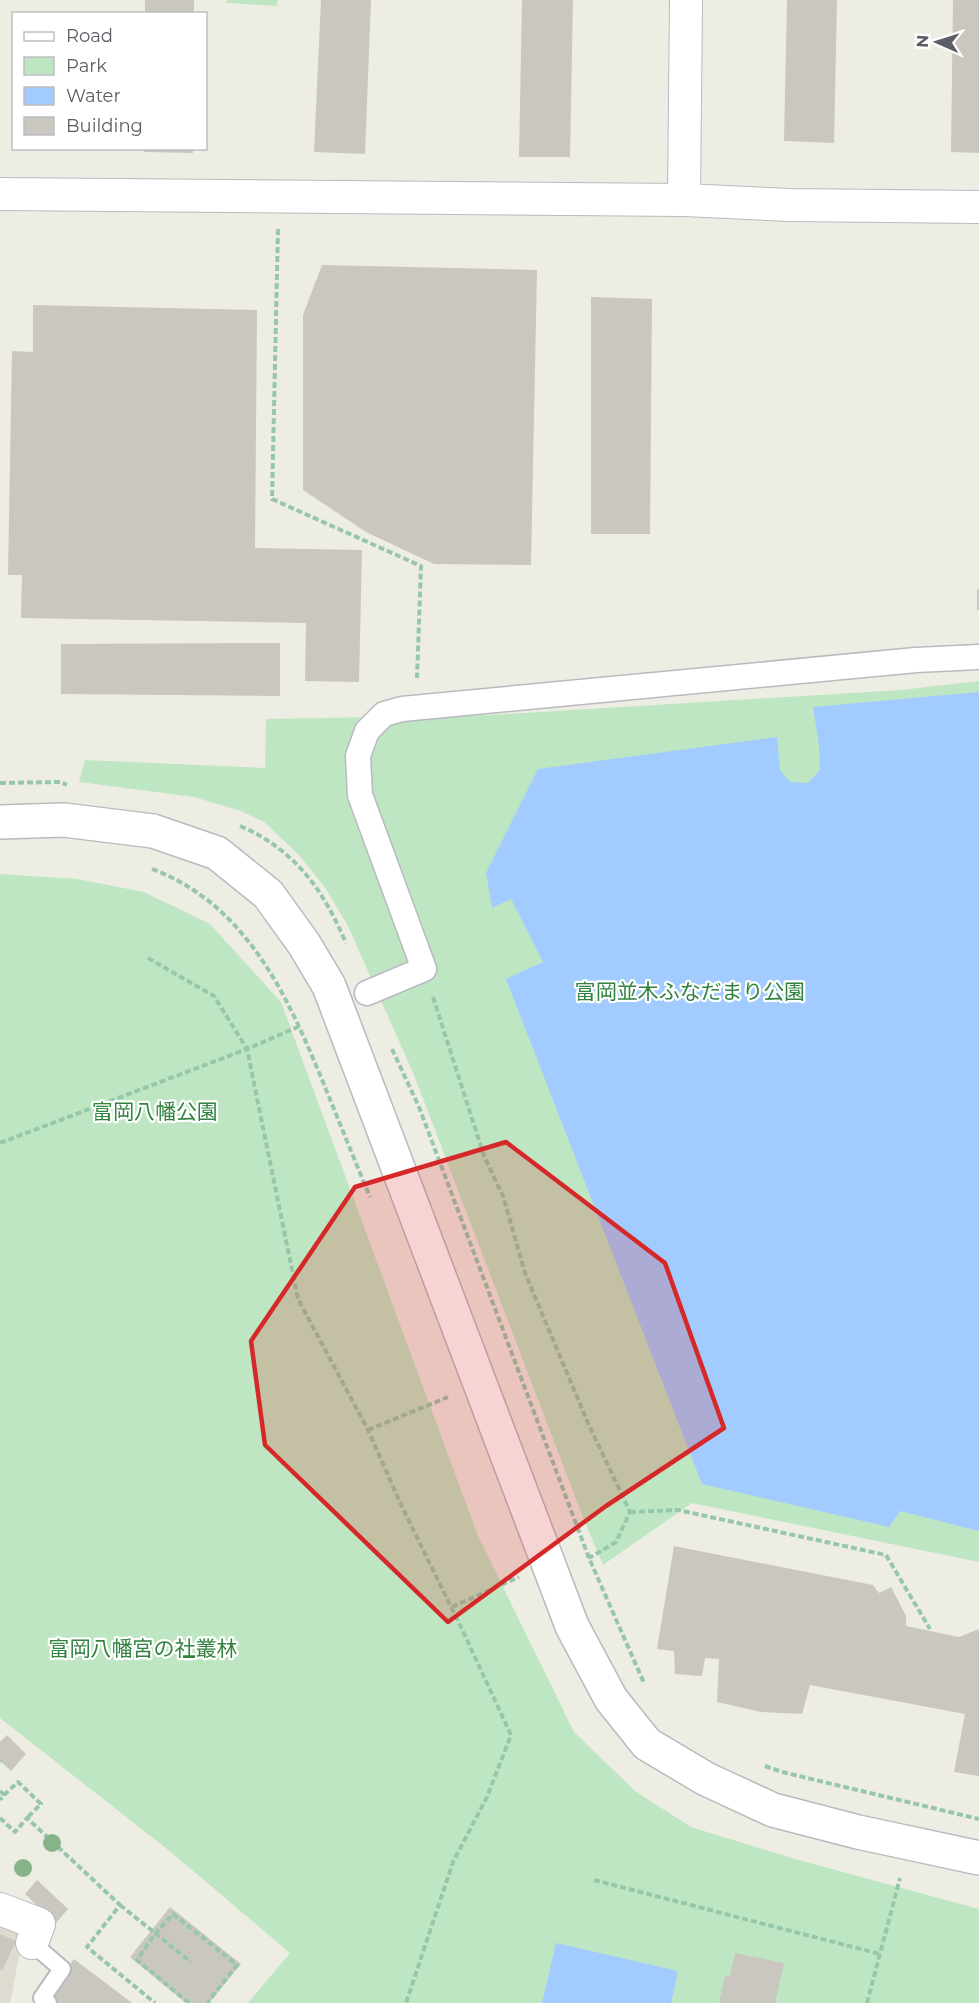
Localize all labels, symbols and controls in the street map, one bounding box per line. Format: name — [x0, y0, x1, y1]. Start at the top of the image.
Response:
legend — [12, 12, 207, 150]
north arrow — [907, 12, 967, 72]
text: Road — [66, 25, 113, 47]
text: N — [913, 34, 932, 48]
text: Park — [66, 55, 107, 77]
text: Water — [66, 85, 121, 107]
text: Building — [66, 115, 143, 137]
park label: 富岡並木ふなだまり公園 — [575, 979, 805, 1004]
park label: 富岡八幡公園 — [92, 1099, 218, 1124]
park label: 富岡八幡宮の社叢林 — [49, 1636, 238, 1661]

